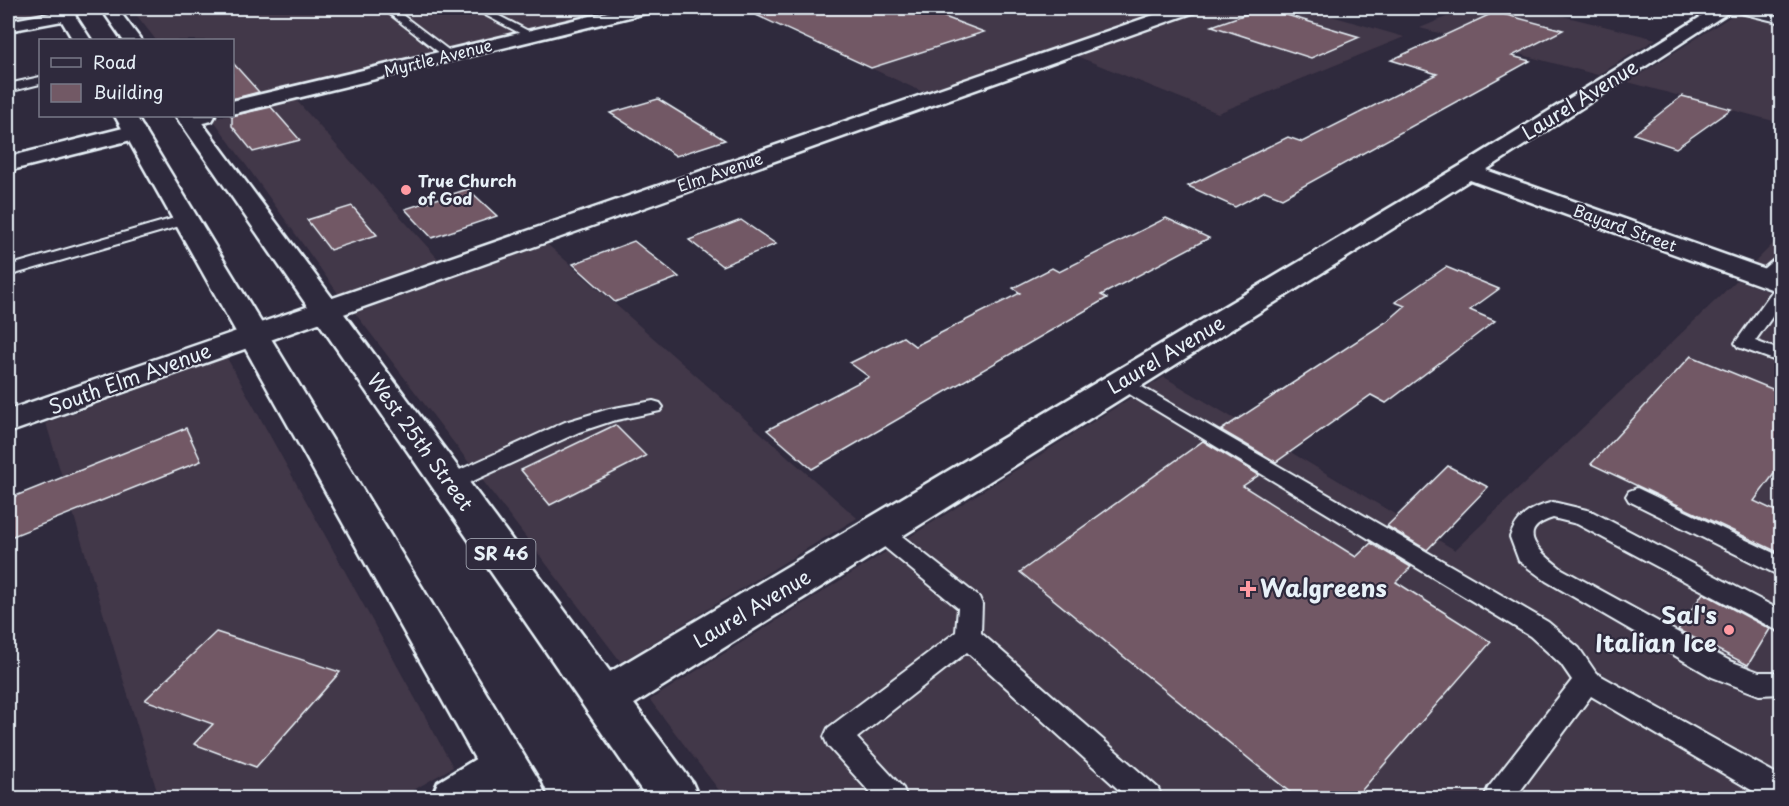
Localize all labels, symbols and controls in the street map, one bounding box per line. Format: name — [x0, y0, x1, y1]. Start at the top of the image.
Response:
street label: Myrtle Avenue — [381, 32, 495, 82]
legend — [39, 39, 234, 117]
text: Road — [93, 48, 137, 75]
street label: Laurel Avenue — [1515, 51, 1644, 147]
text: Building — [93, 78, 163, 105]
street label: Elm Avenue — [674, 145, 766, 197]
place label: True Church of God — [418, 168, 517, 210]
marker: True Church of God — [399, 183, 413, 197]
street label: Bayard Street — [1570, 197, 1681, 257]
street label: Laurel Avenue — [1101, 307, 1230, 401]
street label: South Elm Avenue — [44, 335, 215, 421]
street label: West 25th Street — [360, 366, 481, 517]
road number: SR 46 — [466, 539, 536, 569]
street label: Laurel Avenue — [687, 561, 816, 655]
place label: Walgreens — [1260, 569, 1387, 605]
marker: Walgreens — [1241, 582, 1255, 596]
place label: Sal's Italian Ice — [1595, 596, 1717, 660]
marker: Sal's Italian Ice — [1722, 623, 1736, 637]

